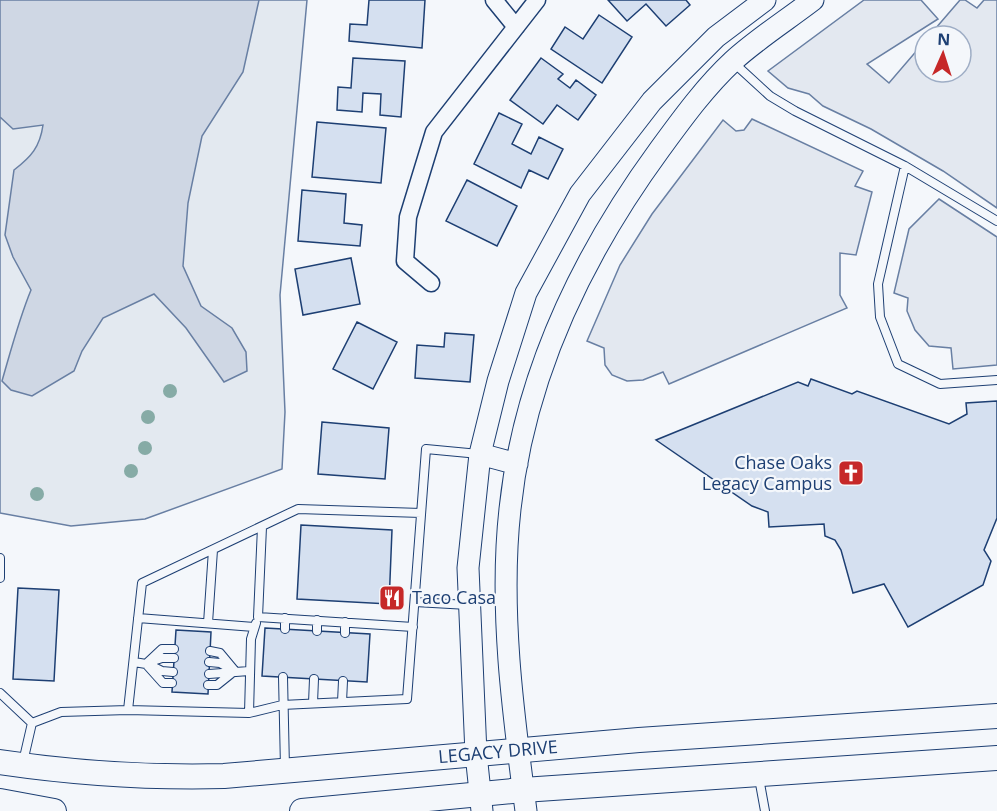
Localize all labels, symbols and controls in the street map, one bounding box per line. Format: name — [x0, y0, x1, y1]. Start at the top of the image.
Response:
north arrow — [913, 24, 973, 84]
text: N — [937, 28, 951, 50]
place label: Chase Oaks Legacy Campus — [702, 450, 832, 495]
church icon: Chase Oaks Legacy Campus — [836, 458, 866, 488]
restaurant icon: Taco Casa — [377, 583, 407, 613]
place label: Taco Casa — [412, 585, 496, 609]
street label: LEGACY DRIVE — [437, 734, 559, 768]

